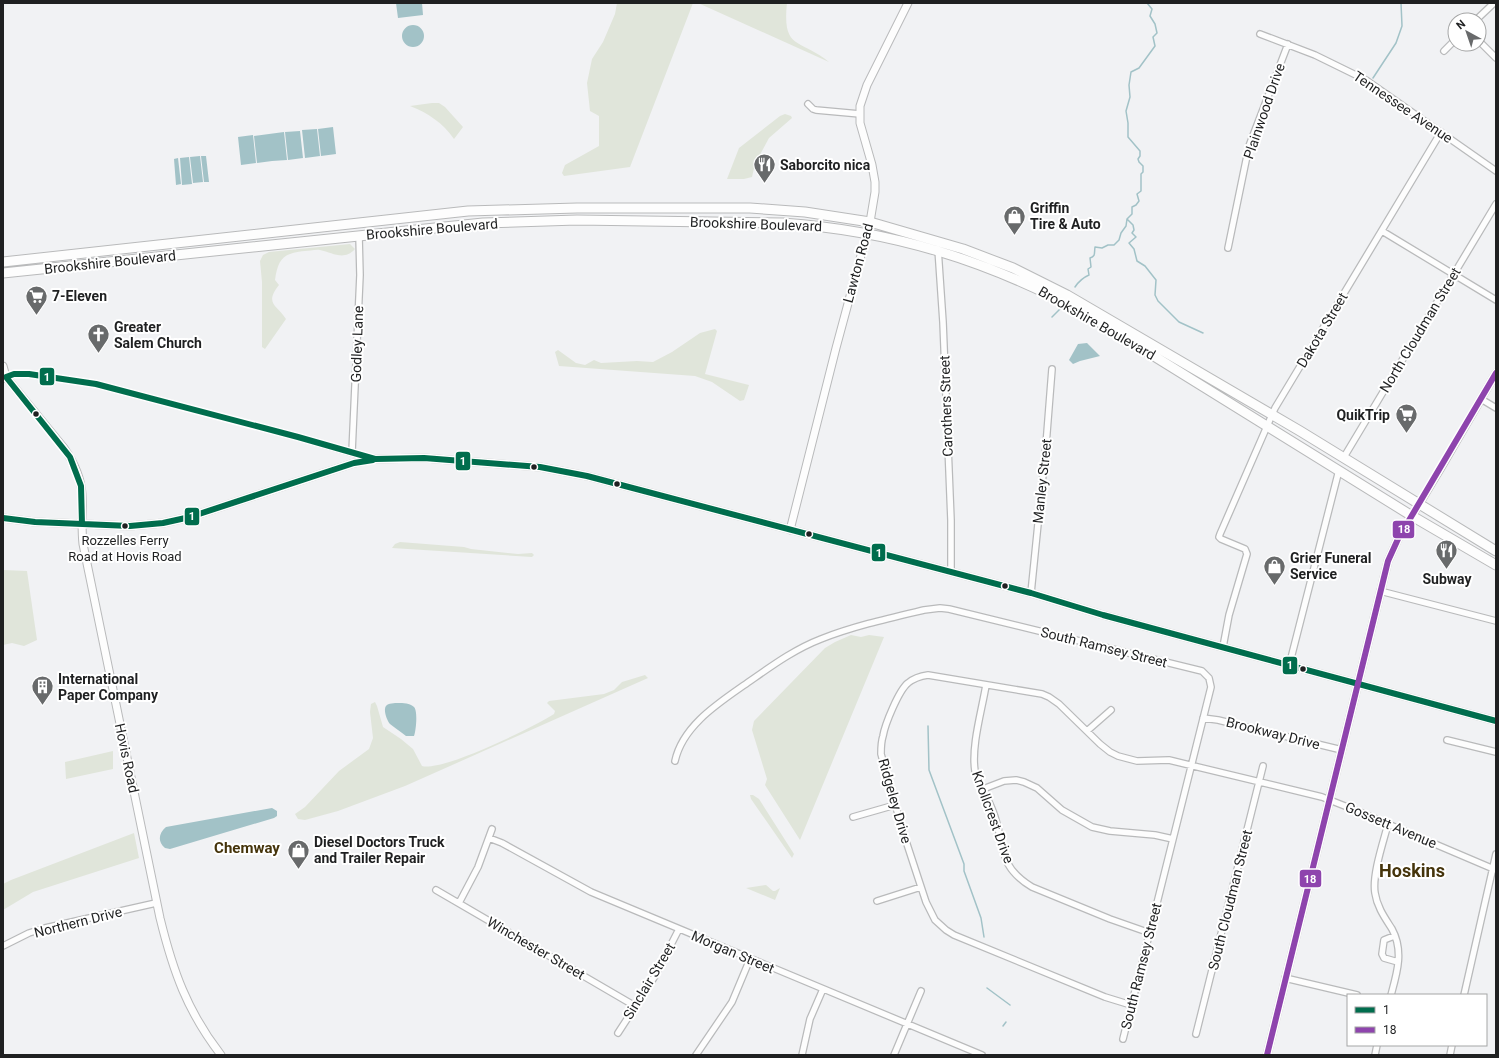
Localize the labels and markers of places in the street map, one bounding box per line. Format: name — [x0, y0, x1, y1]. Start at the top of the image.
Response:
restaurant icon: Saborcito nica — [752, 152, 778, 185]
place label: Saborcito nica — [780, 157, 871, 173]
place label: Griffin Tire & Auto — [1030, 200, 1101, 232]
shop icon: Griffin Tire & Auto — [1002, 203, 1028, 236]
supermarket icon: 7-Eleven — [24, 283, 50, 316]
place label: 7-Eleven — [52, 288, 107, 304]
place label: Greater Salem Church — [114, 319, 202, 351]
church icon: Greater Salem Church — [85, 322, 111, 355]
supermarket icon: QuikTrip — [1393, 402, 1419, 435]
place label: QuikTrip — [1336, 407, 1390, 423]
unlabelled marker — [31, 409, 41, 419]
unlabelled marker — [529, 462, 539, 472]
unlabelled marker — [612, 479, 622, 489]
marker: Rozzelles Ferry Road at Hovis Road — [120, 521, 130, 531]
unlabelled marker — [804, 529, 814, 539]
place label: Rozzelles Ferry Road at Hovis Road — [68, 533, 182, 564]
restaurant icon: Subway — [1434, 538, 1460, 571]
place label: Grier Funeral Service — [1290, 550, 1371, 582]
shop icon: Grier Funeral Service — [1262, 553, 1288, 586]
place label: Subway — [1422, 571, 1472, 587]
unlabelled marker — [1000, 581, 1010, 591]
unlabelled marker — [1298, 664, 1308, 674]
place label: International Paper Company — [58, 671, 159, 703]
building icon: International Paper Company — [30, 674, 56, 707]
place label: Diesel Doctors Truck and Trailer Repair — [314, 834, 445, 866]
shop icon: Diesel Doctors Truck and Trailer Repair — [285, 837, 311, 870]

